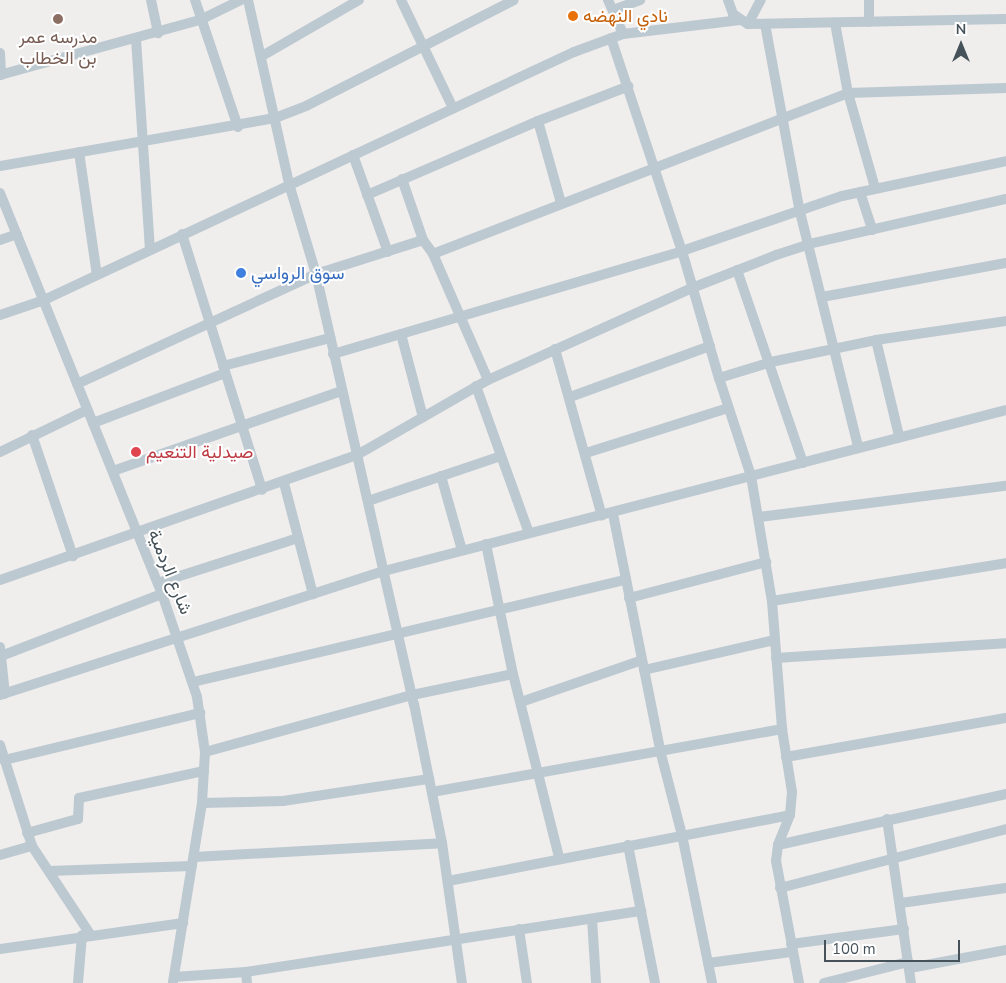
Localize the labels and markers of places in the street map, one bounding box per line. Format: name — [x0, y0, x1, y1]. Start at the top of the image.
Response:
place label: نادي النهضه — [583, 5, 668, 27]
marker: نادي النهضه — [567, 10, 579, 22]
marker: مدرسه عمر بن الخطاب — [52, 13, 64, 25]
place label: مدرسه عمر بن الخطاب — [19, 27, 97, 70]
place label: سوق الرواسي — [251, 262, 344, 284]
marker: سوق الرواسي — [235, 267, 247, 279]
place label: صيدلية التنعيم — [146, 441, 253, 463]
marker: صيدلية التنعيم — [130, 446, 142, 458]

